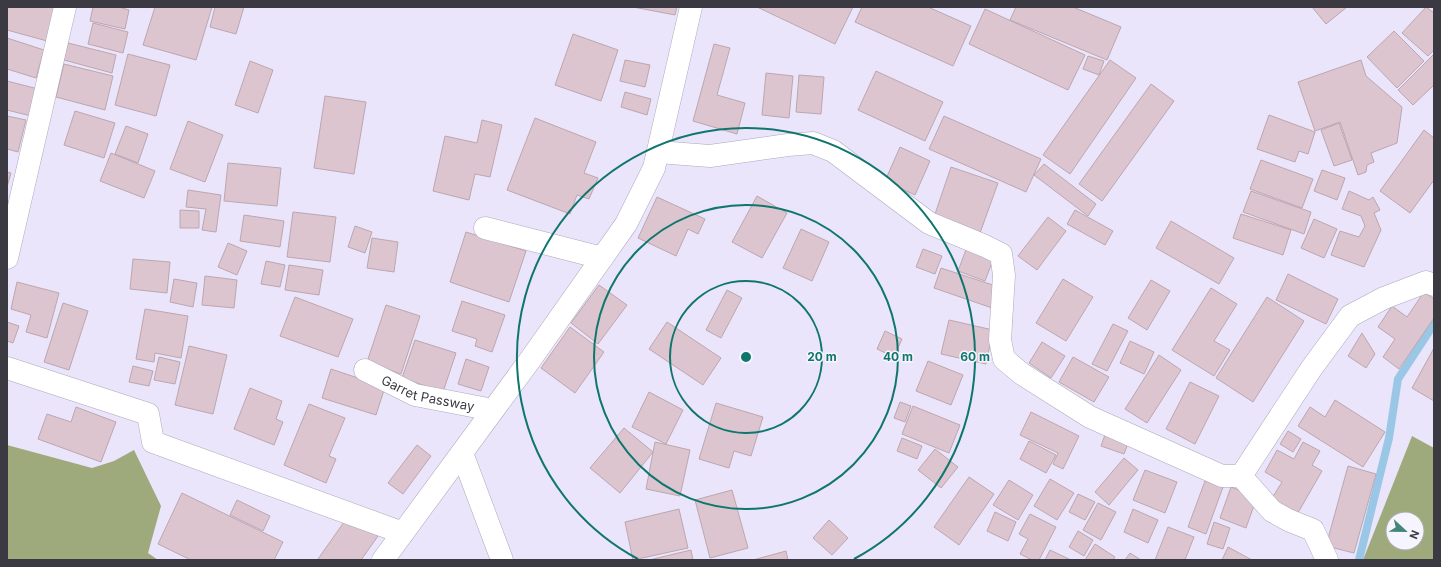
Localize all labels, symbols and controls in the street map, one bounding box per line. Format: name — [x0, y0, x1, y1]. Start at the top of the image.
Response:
text: 20 m — [807, 349, 837, 364]
text: 40 m — [883, 349, 913, 364]
text: 60 m — [960, 349, 990, 364]
centre of rings — [739, 350, 753, 364]
street label: Garret Passway — [379, 372, 476, 414]
north arrow — [1385, 511, 1425, 551]
text: N — [1406, 528, 1422, 541]

